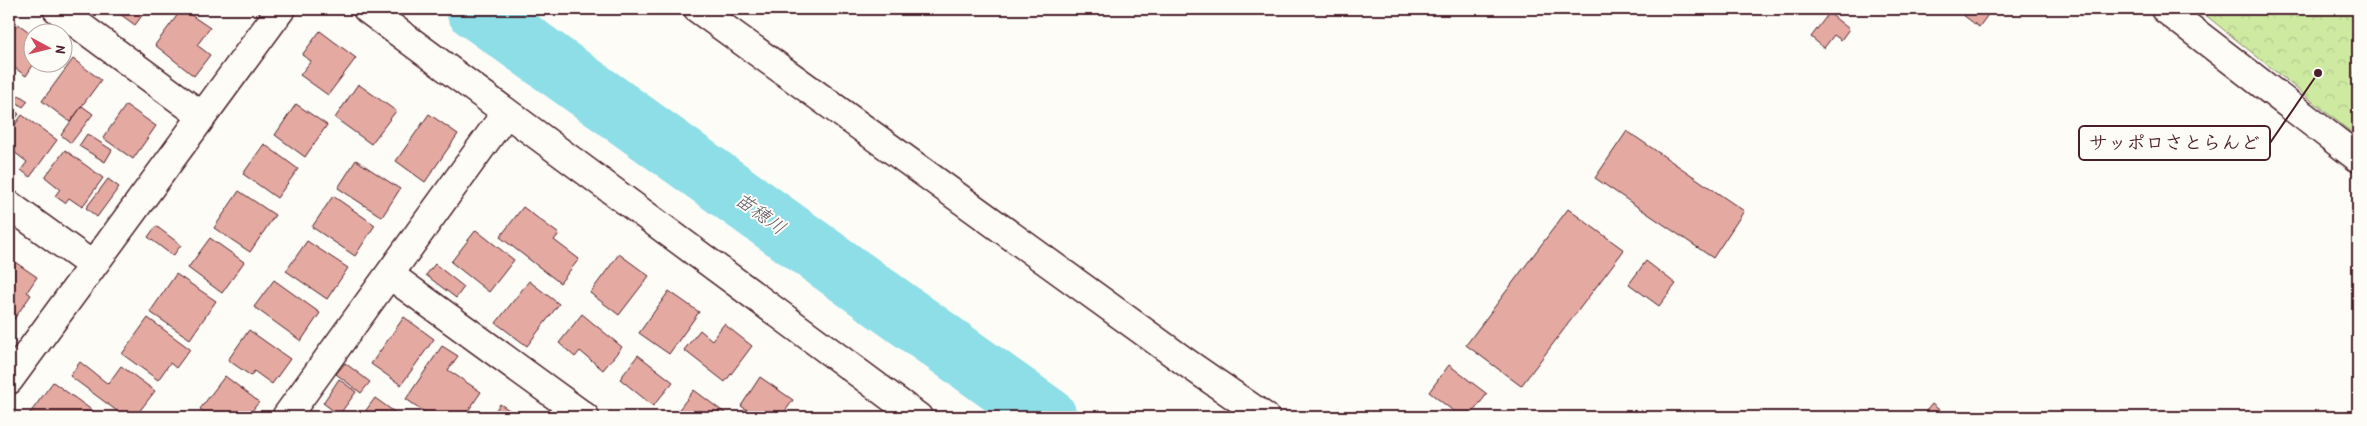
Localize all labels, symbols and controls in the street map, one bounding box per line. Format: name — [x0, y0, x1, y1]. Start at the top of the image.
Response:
north arrow — [22, 22, 72, 72]
text: N — [51, 45, 71, 55]
callout: サッポロさとらんど — [2079, 126, 2270, 160]
text: サッポロさとらんど — [2088, 129, 2260, 155]
water label: 苗穂川 — [730, 186, 792, 240]

